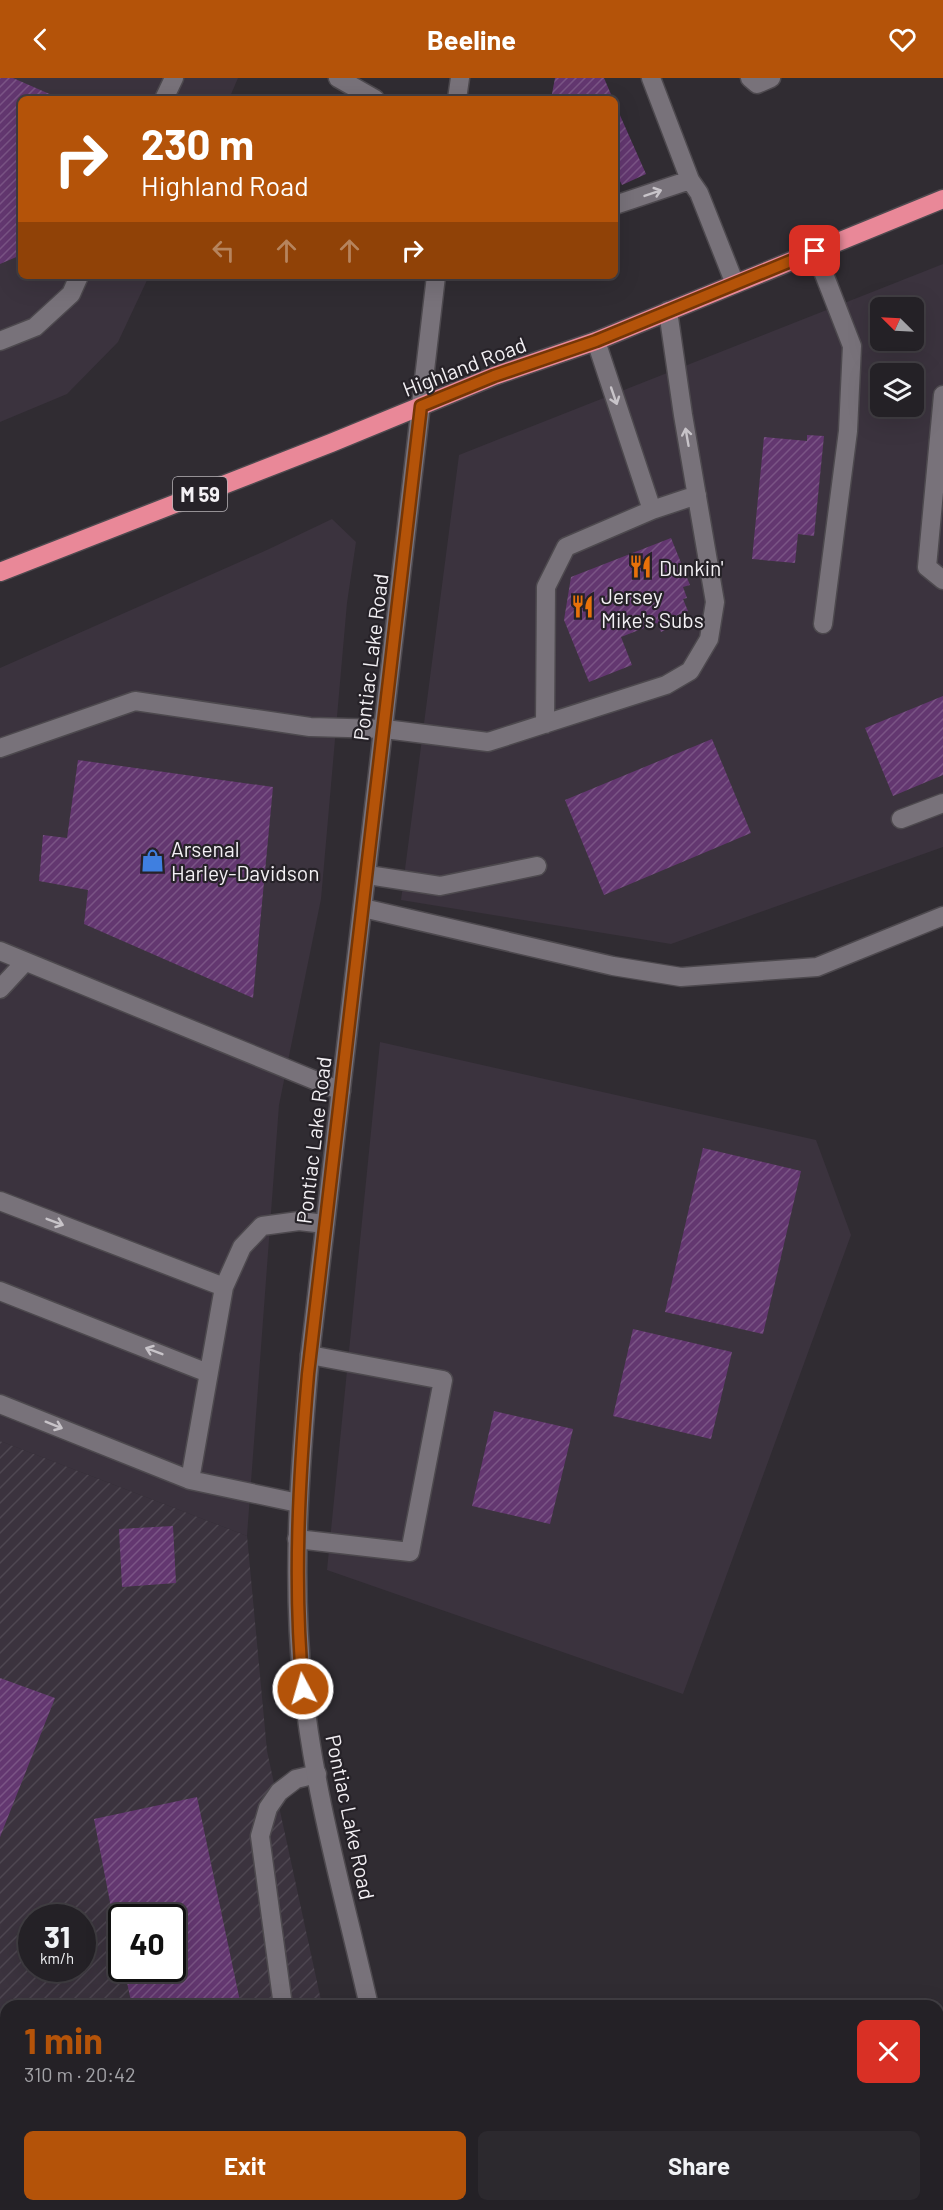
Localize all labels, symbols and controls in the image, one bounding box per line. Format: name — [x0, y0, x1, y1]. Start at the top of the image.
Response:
icon: back — [24, 23, 57, 56]
text: Beeline — [427, 23, 516, 55]
icon: heart — [886, 23, 919, 56]
text: 230 m — [141, 118, 254, 168]
icon: right — [42, 120, 120, 198]
text: Highland Road — [141, 169, 309, 201]
one-way arrow — [643, 186, 662, 197]
pin — [789, 225, 840, 276]
icon: left — [207, 234, 240, 267]
icon: ahead — [270, 234, 303, 267]
icon: ahead — [333, 234, 366, 267]
icon: right — [396, 234, 429, 267]
icon: arrive — [798, 234, 831, 267]
north arrow — [870, 297, 924, 351]
map controls — [870, 297, 924, 417]
street label: Highland Road — [399, 331, 529, 401]
button: layers — [870, 363, 924, 417]
one-way arrow — [610, 386, 621, 405]
one-way arrow — [681, 428, 692, 447]
road number: M 59 — [173, 477, 227, 511]
restaurant icon: Dunkin' — [628, 554, 654, 580]
place label: Dunkin' — [659, 555, 724, 580]
street label: Pontiac Lake Road — [347, 572, 393, 742]
place label: Jersey Mike's Subs — [601, 583, 704, 632]
restaurant icon: Jersey Mike's Subs — [570, 594, 596, 620]
place label: Arsenal Harley-Davidson — [171, 836, 320, 885]
shop icon: Arsenal Harley-Davidson — [140, 847, 166, 873]
street label: Pontiac Lake Road — [290, 1055, 336, 1225]
one-way arrow — [45, 1217, 63, 1228]
one-way arrow — [145, 1345, 164, 1356]
one-way arrow — [45, 1420, 63, 1431]
position arrow — [271, 1657, 335, 1721]
street label: Pontiac Lake Road — [321, 1732, 381, 1902]
speed limit sign: 40 — [108, 1904, 186, 1982]
text: 31 — [44, 1918, 70, 1954]
text: km/h — [40, 1949, 74, 1967]
text: 1 min — [24, 2018, 103, 2061]
button: close — [857, 2020, 920, 2083]
text: 310 m · 20:42 — [24, 2062, 136, 2086]
button: Exit — [24, 2131, 466, 2200]
button: Share — [478, 2131, 920, 2200]

